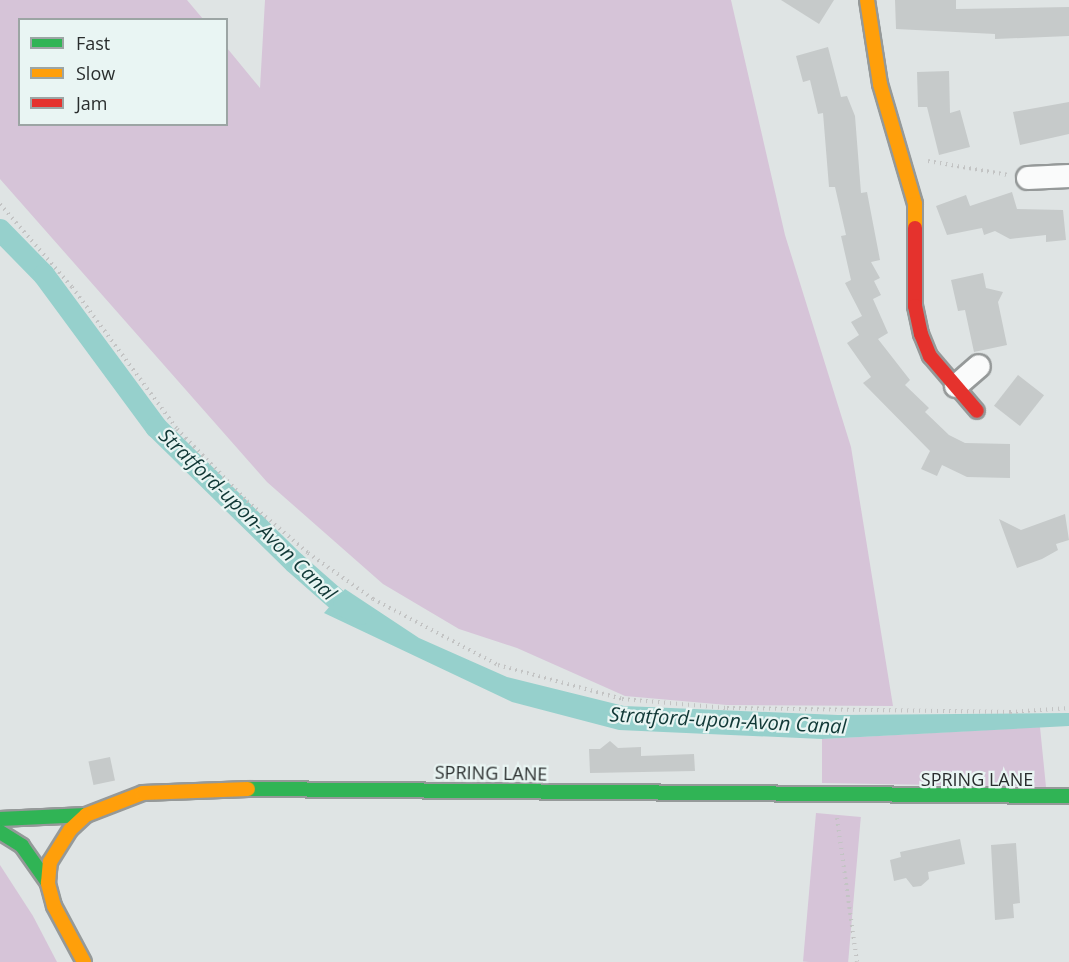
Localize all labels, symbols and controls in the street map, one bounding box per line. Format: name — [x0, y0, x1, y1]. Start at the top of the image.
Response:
legend — [18, 18, 228, 126]
text: Fast — [76, 31, 110, 55]
text: Slow — [76, 61, 115, 85]
text: Jam — [76, 91, 108, 115]
water label: Stratford-upon-Avon Canal — [154, 423, 342, 605]
water label: Stratford-upon-Avon Canal — [609, 702, 847, 738]
street label: SPRING LANE — [435, 761, 547, 785]
street label: SPRING LANE — [921, 768, 1033, 790]

